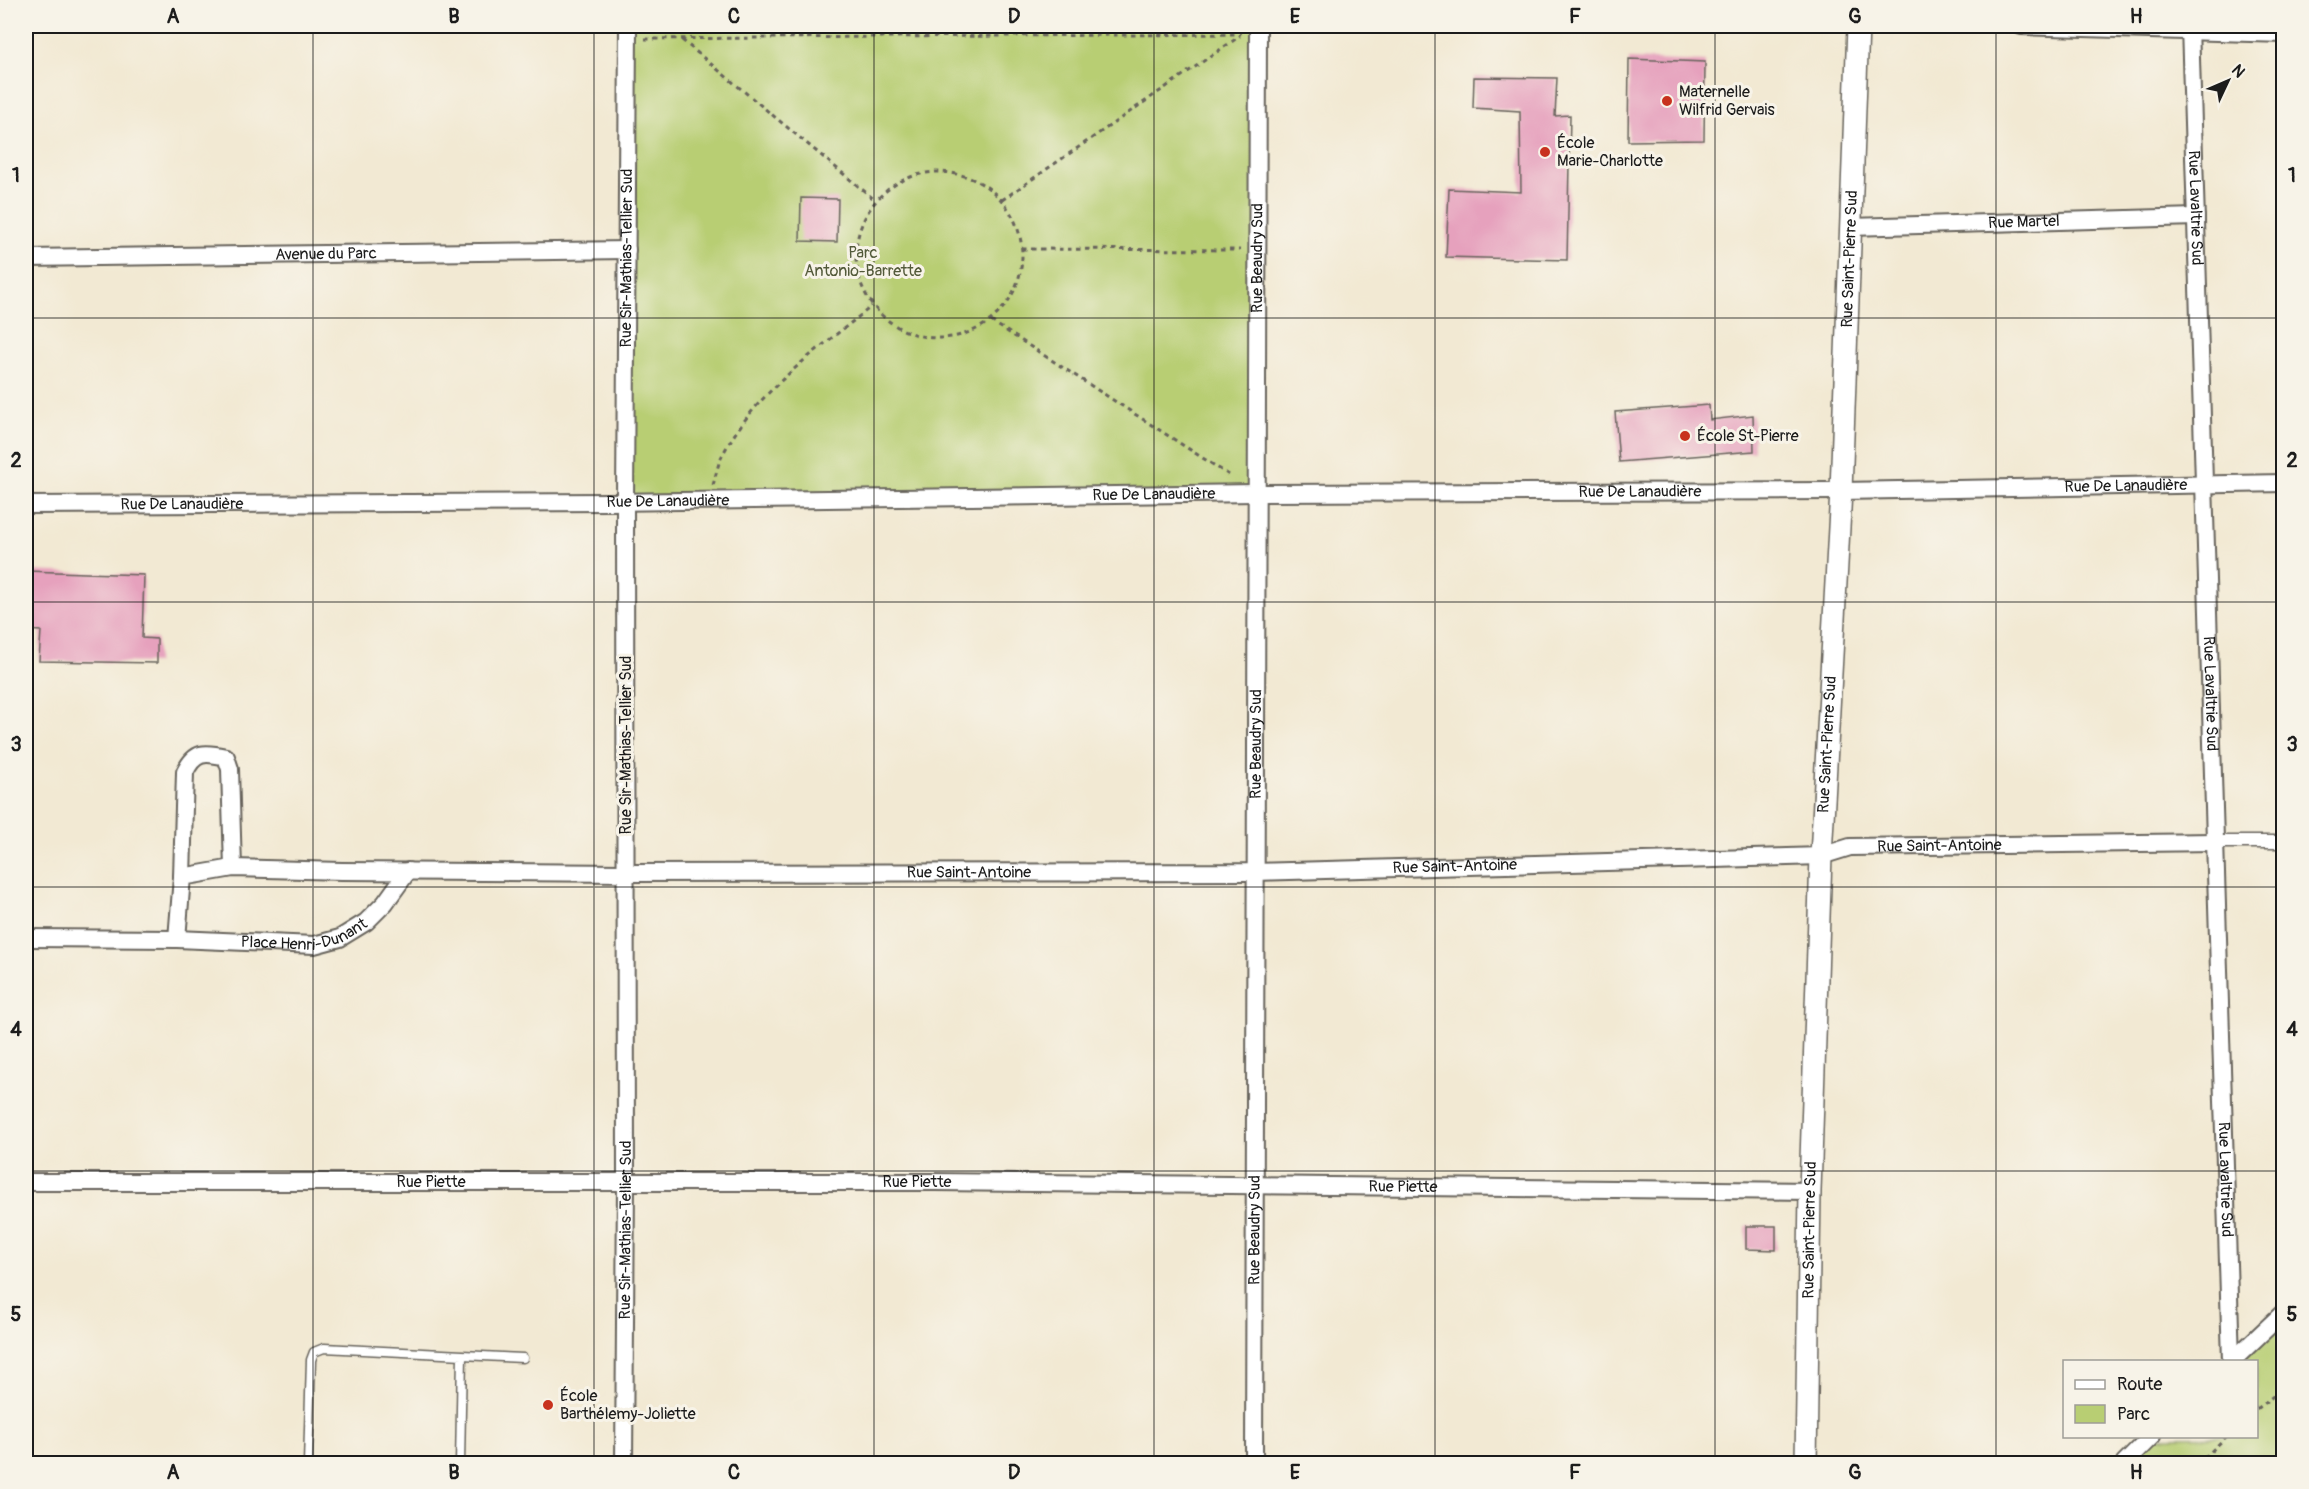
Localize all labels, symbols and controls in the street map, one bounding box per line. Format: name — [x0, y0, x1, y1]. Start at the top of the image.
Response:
text: A — [167, 4, 180, 29]
text: B — [448, 4, 460, 29]
text: C — [728, 4, 740, 29]
text: D — [1008, 4, 1021, 29]
text: E — [1290, 4, 1301, 29]
text: F — [1569, 4, 1581, 29]
text: G — [1848, 4, 1862, 29]
text: H — [2130, 4, 2143, 29]
north arrow — [2198, 51, 2258, 111]
text: N — [2227, 60, 2249, 82]
place label: Maternelle Wilfrid Gervais — [1679, 82, 1775, 120]
marker: Maternelle Wilfrid Gervais — [1660, 94, 1674, 108]
place label: École Marie-Charlotte — [1557, 133, 1663, 171]
marker: École Marie-Charlotte — [1538, 145, 1552, 159]
street label: Rue Lavaltrie Sud — [2184, 150, 2207, 266]
text: 1 — [12, 163, 20, 188]
text: 1 — [2288, 163, 2296, 188]
street label: Rue Sir-Mathias-Tellier Sud — [616, 168, 637, 348]
street label: Rue Saint-Pierre Sud — [1837, 190, 1862, 328]
street label: Rue Beaudry Sud — [1247, 203, 1268, 313]
street label: Rue Martel — [1988, 211, 2060, 233]
street label: Avenue du Parc — [275, 243, 377, 265]
park label: Parc Antonio-Barrette — [804, 243, 922, 281]
place label: École St-Pierre — [1697, 426, 1799, 446]
marker: École St-Pierre — [1678, 429, 1692, 443]
text: 2 — [10, 448, 22, 473]
text: 2 — [2286, 448, 2298, 473]
street label: Rue De Lanaudière — [2064, 475, 2188, 497]
street label: Rue De Lanaudière — [1578, 481, 1702, 502]
street label: Rue De Lanaudière — [1092, 484, 1216, 505]
street label: Rue De Lanaudière — [606, 490, 730, 512]
street label: Rue De Lanaudière — [120, 494, 244, 515]
street label: Rue Lavaltrie Sud — [2199, 636, 2222, 752]
street label: Rue Sir-Mathias-Tellier Sud — [616, 656, 636, 834]
street label: Rue Saint-Pierre Sud — [1813, 675, 1841, 814]
street label: Rue Beaudry Sud — [1246, 689, 1266, 799]
text: 3 — [10, 732, 22, 757]
text: 3 — [2286, 732, 2298, 757]
street label: Rue Saint-Antoine — [1877, 835, 2002, 857]
street label: Rue Saint-Antoine — [1392, 855, 1517, 878]
street label: Rue Saint-Antoine — [907, 862, 1031, 883]
street label: Place Henri-Dunant — [240, 913, 371, 955]
text: 4 — [10, 1017, 22, 1042]
text: 4 — [2286, 1017, 2298, 1042]
street label: Rue Lavaltrie Sud — [2214, 1122, 2237, 1237]
street label: Rue Sir-Mathias-Tellier Sud — [615, 1141, 636, 1320]
street label: Rue Saint-Pierre Sud — [1798, 1161, 1821, 1299]
street label: Rue Piette — [396, 1172, 466, 1192]
street label: Rue Piette — [882, 1172, 952, 1192]
street label: Rue Beaudry Sud — [1244, 1175, 1265, 1285]
street label: Rue Piette — [1368, 1176, 1438, 1197]
text: 5 — [11, 1302, 22, 1327]
text: 5 — [2287, 1302, 2298, 1327]
legend — [2063, 1360, 2258, 1438]
text: Route — [2117, 1373, 2162, 1396]
place label: École Barthélemy-Joliette — [560, 1386, 696, 1424]
marker: École Barthélemy-Joliette — [541, 1398, 555, 1412]
text: Parc — [2117, 1403, 2150, 1426]
text: A — [167, 1460, 180, 1485]
text: B — [448, 1460, 460, 1485]
text: C — [728, 1460, 740, 1485]
text: D — [1008, 1460, 1021, 1485]
text: E — [1290, 1460, 1301, 1485]
text: F — [1569, 1460, 1581, 1485]
text: G — [1848, 1460, 1862, 1485]
text: H — [2130, 1460, 2143, 1485]

